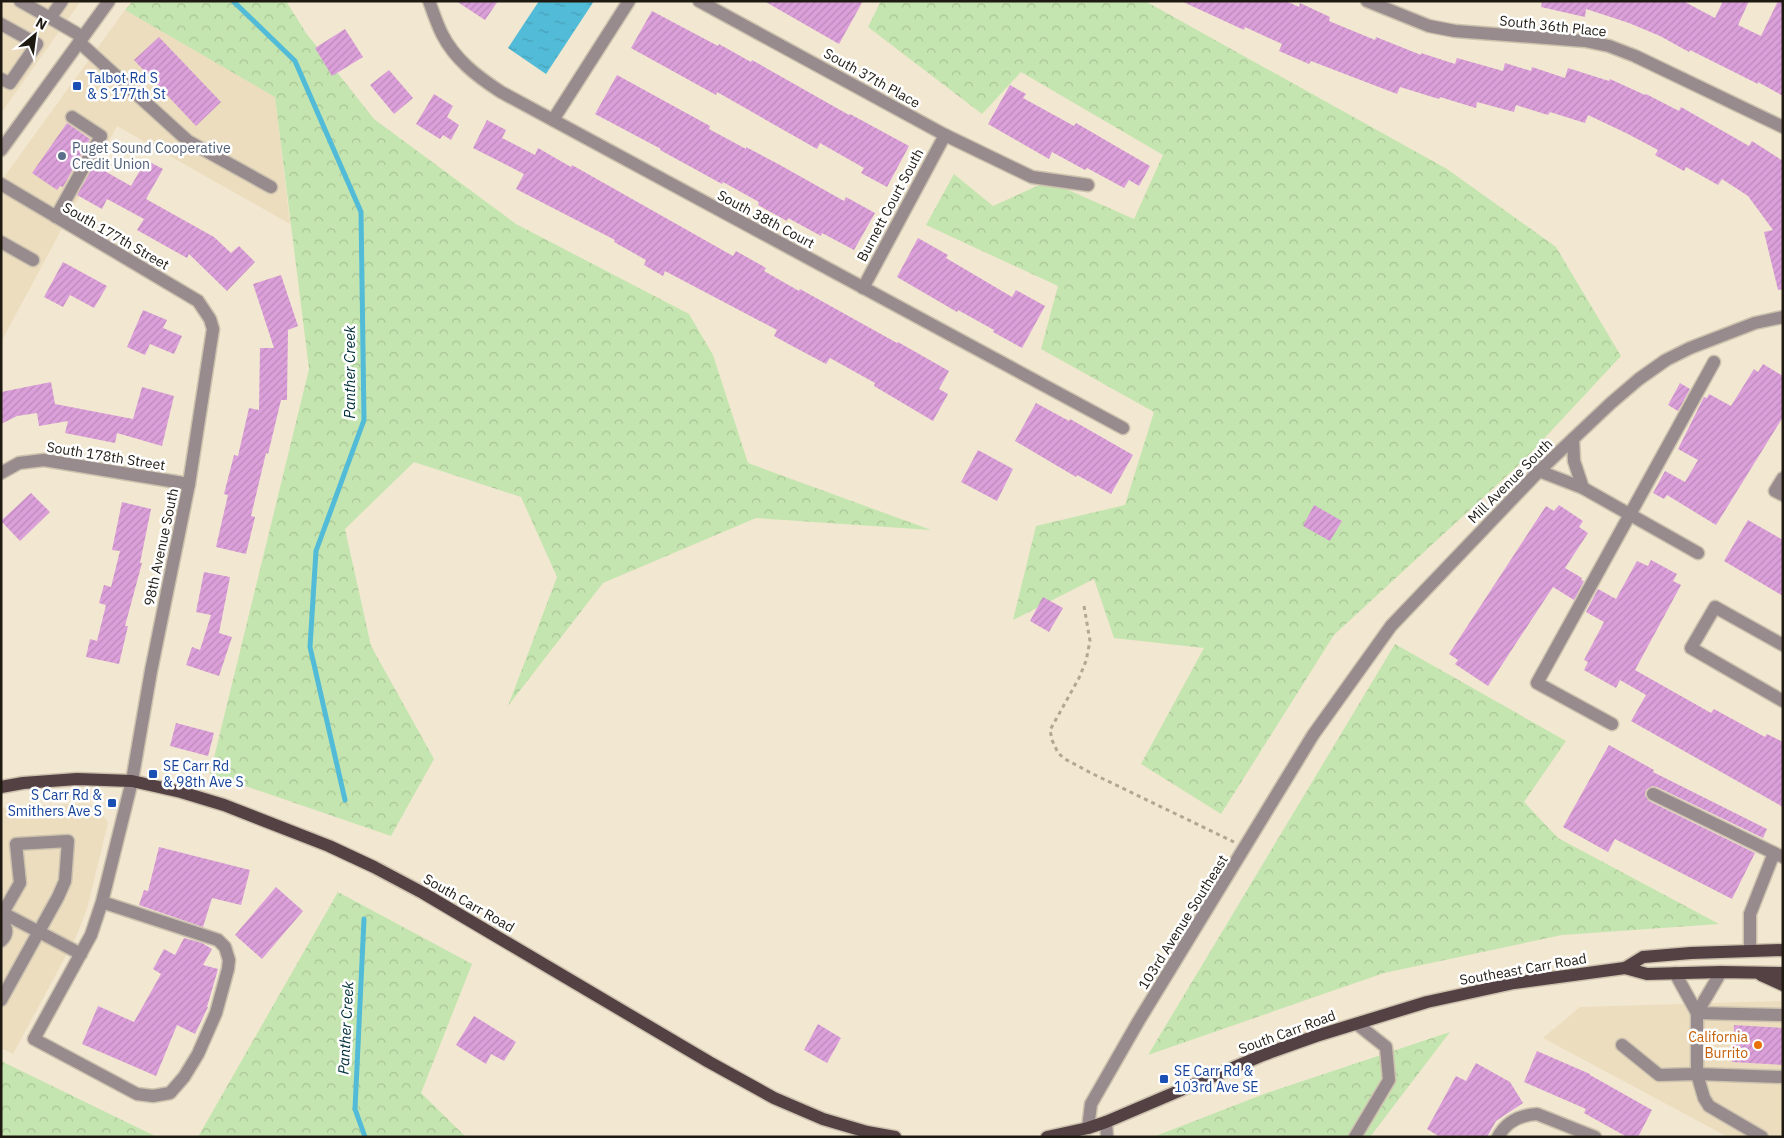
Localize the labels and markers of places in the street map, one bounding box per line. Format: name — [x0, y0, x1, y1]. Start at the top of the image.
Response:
place label: Talbot Rd S & S 177th St — [87, 69, 166, 103]
marker: Talbot Rd S & S 177th St — [71, 80, 83, 92]
place label: Puget Sound Cooperative Credit Union — [72, 139, 231, 173]
marker: Puget Sound Cooperative Credit Union — [56, 150, 68, 162]
place label: SE Carr Rd & 98th Ave S — [163, 757, 244, 791]
marker: SE Carr Rd & 98th Ave S — [147, 768, 159, 780]
place label: S Carr Rd & Smithers Ave S — [8, 786, 102, 820]
marker: S Carr Rd & Smithers Ave S — [106, 797, 118, 809]
place label: California Burrito — [1688, 1028, 1749, 1062]
marker: California Burrito — [1752, 1039, 1764, 1051]
place label: SE Carr Rd & 103rd Ave SE — [1174, 1062, 1258, 1096]
marker: SE Carr Rd & 103rd Ave SE — [1158, 1073, 1170, 1085]

